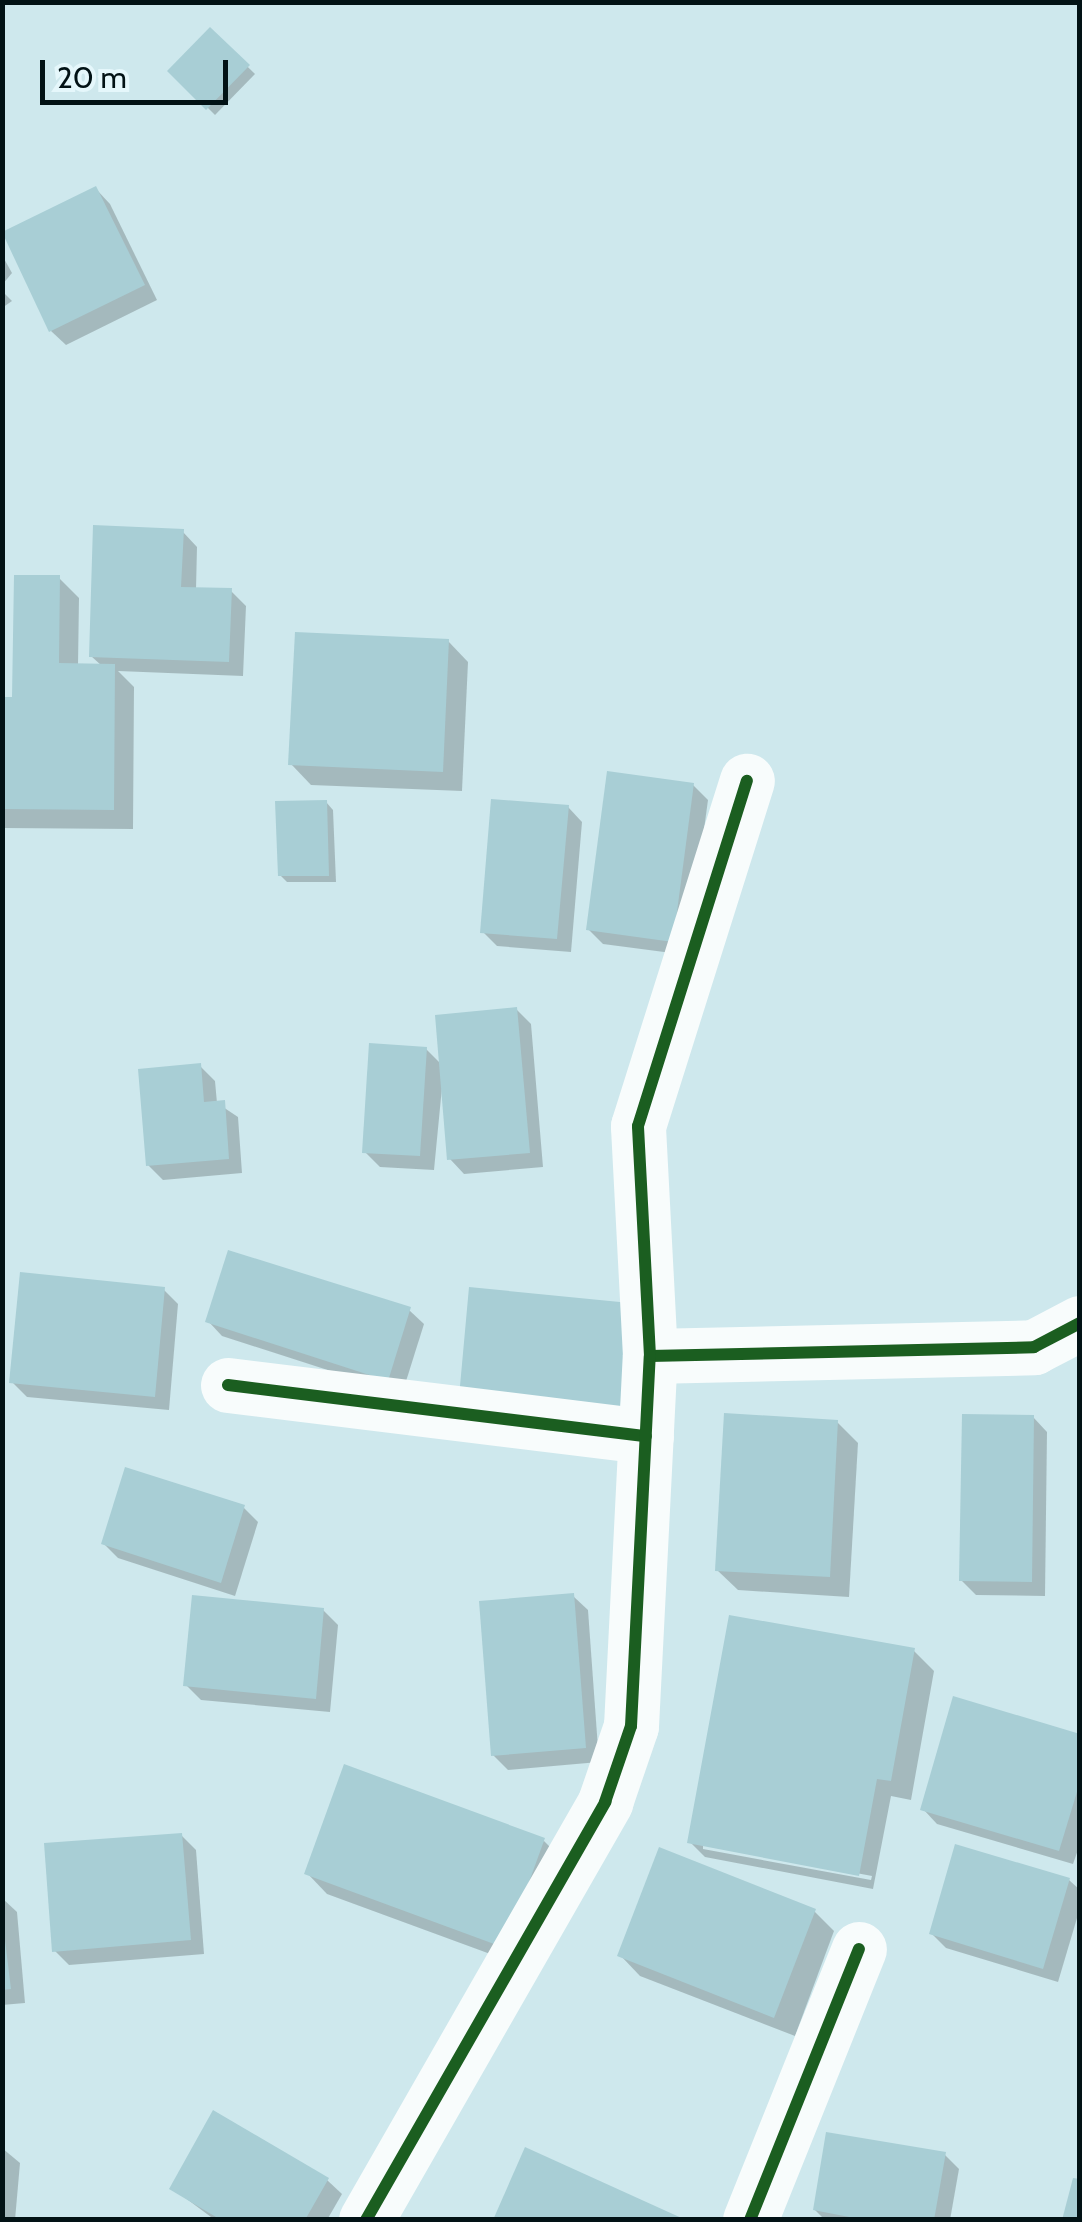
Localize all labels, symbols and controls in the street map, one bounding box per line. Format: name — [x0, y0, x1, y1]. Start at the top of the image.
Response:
scale bar — [45, 40, 232, 102]
text: 20 m — [57, 59, 127, 96]

